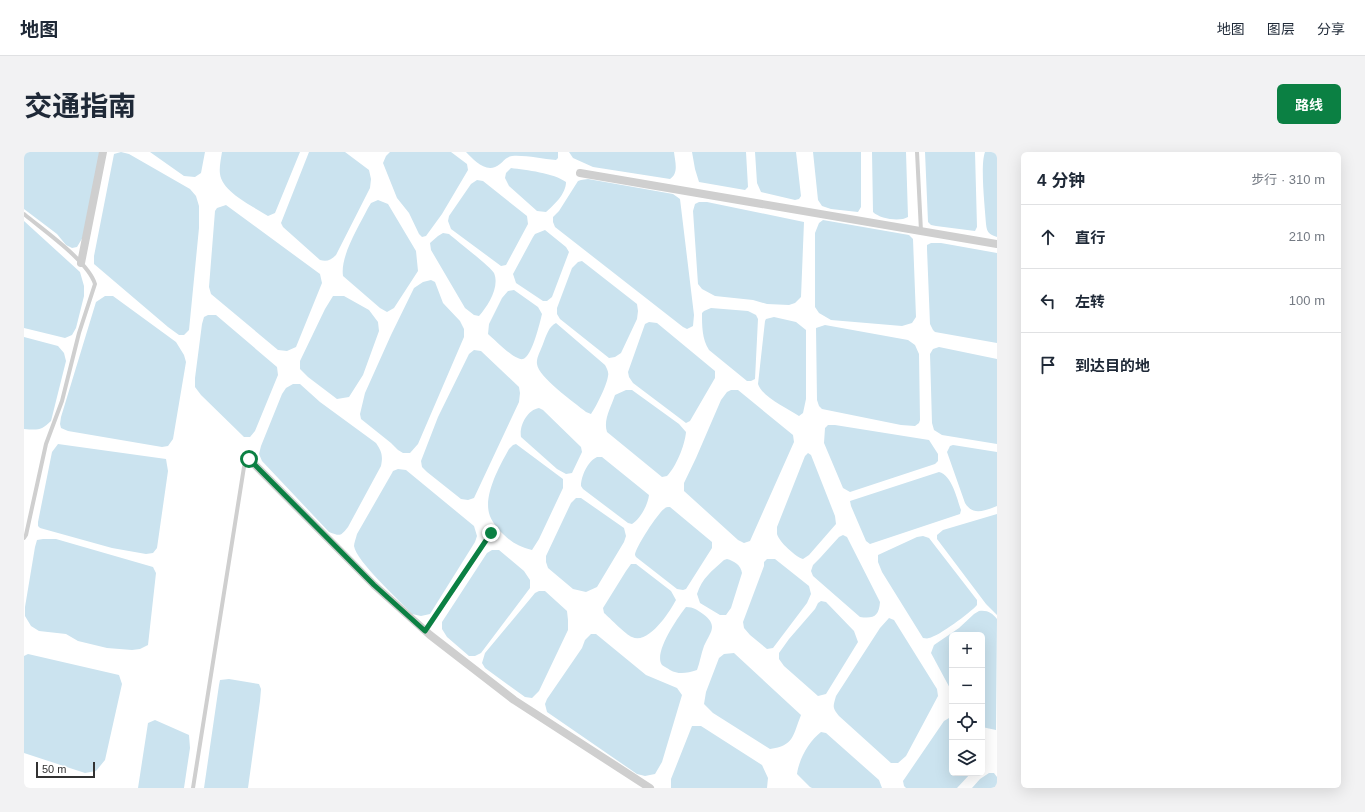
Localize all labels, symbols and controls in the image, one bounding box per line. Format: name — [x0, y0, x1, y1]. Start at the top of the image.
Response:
text: 地图 — [20, 19, 58, 40]
text: 地图 — [1217, 21, 1245, 37]
text: 图层 — [1267, 21, 1295, 37]
text: 分享 — [1317, 21, 1345, 37]
button: 路线 — [1277, 84, 1341, 124]
text: 交通指南 — [24, 91, 136, 122]
text: 4 分钟 — [1037, 171, 1085, 190]
text: 步行 · 310 m — [1251, 172, 1325, 187]
icon: ahead — [1037, 226, 1059, 248]
text: 直行 — [1075, 229, 1105, 246]
text: 210 m — [1289, 229, 1325, 244]
icon: left — [1037, 290, 1059, 312]
text: 左转 — [1075, 293, 1105, 310]
text: 100 m — [1289, 293, 1325, 308]
icon: arrive — [1037, 354, 1059, 376]
text: 到达目的地 — [1075, 357, 1150, 374]
route start — [240, 450, 258, 468]
route end — [482, 524, 500, 542]
map controls — [949, 632, 985, 776]
button: + — [949, 632, 985, 668]
button: − — [949, 668, 985, 704]
button: locate — [949, 704, 985, 740]
button: layers — [949, 740, 985, 776]
scale bar — [36, 760, 95, 779]
text: 50 m — [42, 763, 66, 775]

